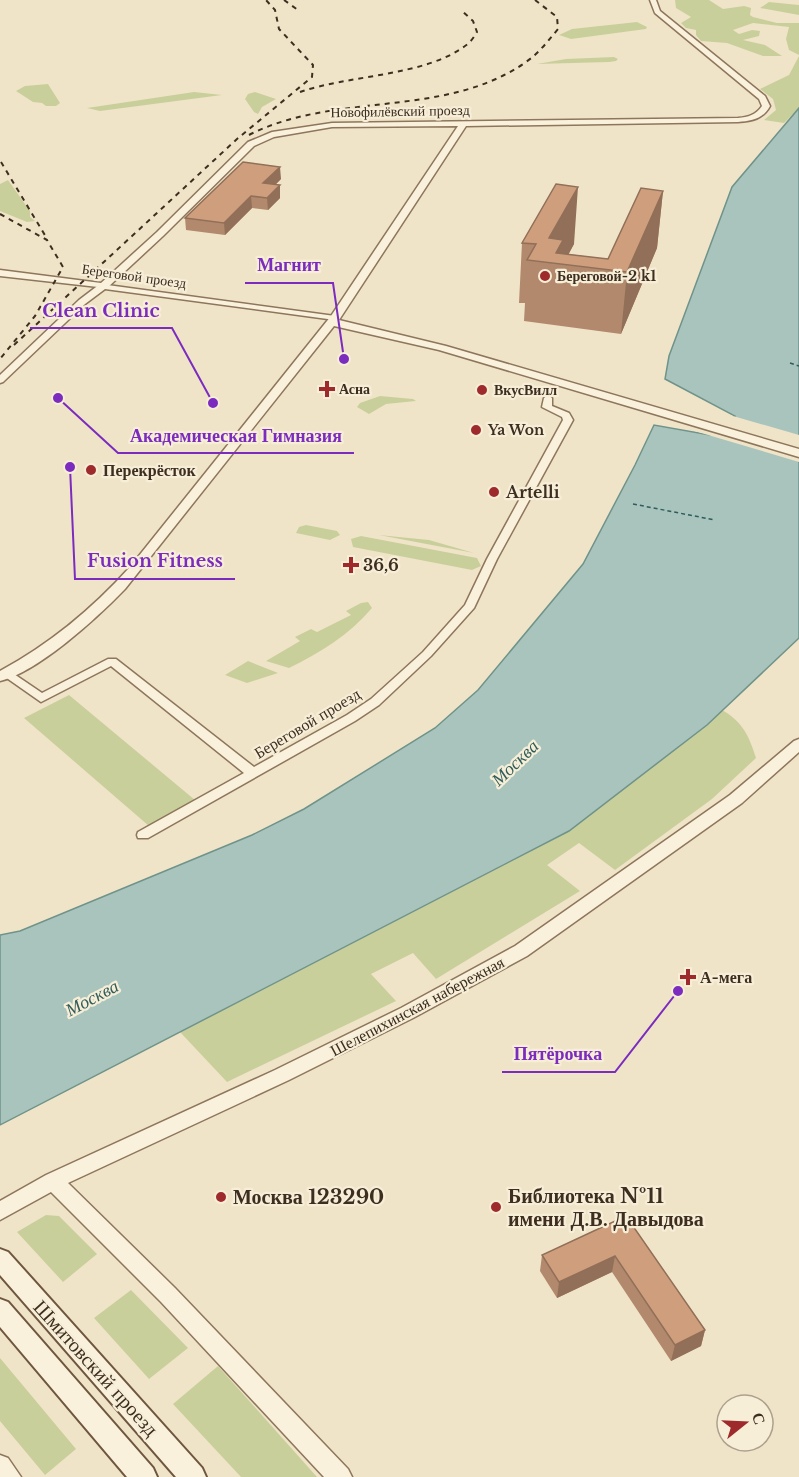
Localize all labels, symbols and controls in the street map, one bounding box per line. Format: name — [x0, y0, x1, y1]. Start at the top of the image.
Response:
street label: Новофилёвский проезд — [330, 101, 470, 121]
callout: Магнит — [245, 247, 333, 283]
text: Магнит — [257, 254, 321, 276]
street label: Береговой проезд — [81, 260, 187, 292]
place label: Береговой-2 k1 — [557, 267, 656, 285]
marker: Береговой-2 k1 — [538, 269, 552, 283]
callout: Clean Clinic — [30, 292, 172, 328]
text: Clean Clinic — [42, 300, 160, 322]
place label: Асна — [339, 380, 370, 398]
place label: ВкусВилл — [494, 381, 557, 399]
marker: Асна — [320, 382, 334, 396]
marker: ВкусВилл — [475, 383, 489, 397]
callout: Академическая Гимназия — [118, 417, 354, 453]
place label: Ya Won — [487, 421, 544, 439]
marker: Ya Won — [469, 423, 483, 437]
text: Академическая Гимназия — [130, 425, 342, 447]
place label: Перекрёсток — [103, 460, 197, 480]
marker: Перекрёсток — [84, 463, 98, 477]
place label: Artelli — [505, 482, 560, 502]
marker: Artelli — [487, 485, 501, 499]
callout: Fusion Fitness — [75, 543, 235, 579]
text: Fusion Fitness — [87, 550, 223, 572]
place label: 36,6 — [363, 555, 399, 575]
marker: 36,6 — [344, 558, 358, 572]
street label: Береговой проезд — [250, 683, 364, 763]
water label: Москва — [486, 735, 543, 791]
street label: Шелепихинская набережная — [327, 951, 508, 1060]
place label: А-мега — [700, 967, 752, 987]
marker: А-мега — [681, 970, 695, 984]
water label: Москва — [61, 975, 122, 1022]
callout: Пятёрочка — [502, 1036, 615, 1072]
text: Пятёрочка — [514, 1043, 602, 1065]
place label: Библиотека №11 имени Д.В. Давыдова — [508, 1184, 704, 1231]
place label: Москва 123290 — [233, 1185, 384, 1209]
marker: Москва 123290 — [214, 1190, 228, 1204]
marker: Библиотека №11 имени Д.В. Давыдова — [489, 1200, 503, 1214]
street label: Шмитовский проезд — [29, 1295, 163, 1441]
north arrow — [715, 1393, 775, 1453]
text: С — [748, 1410, 771, 1427]

